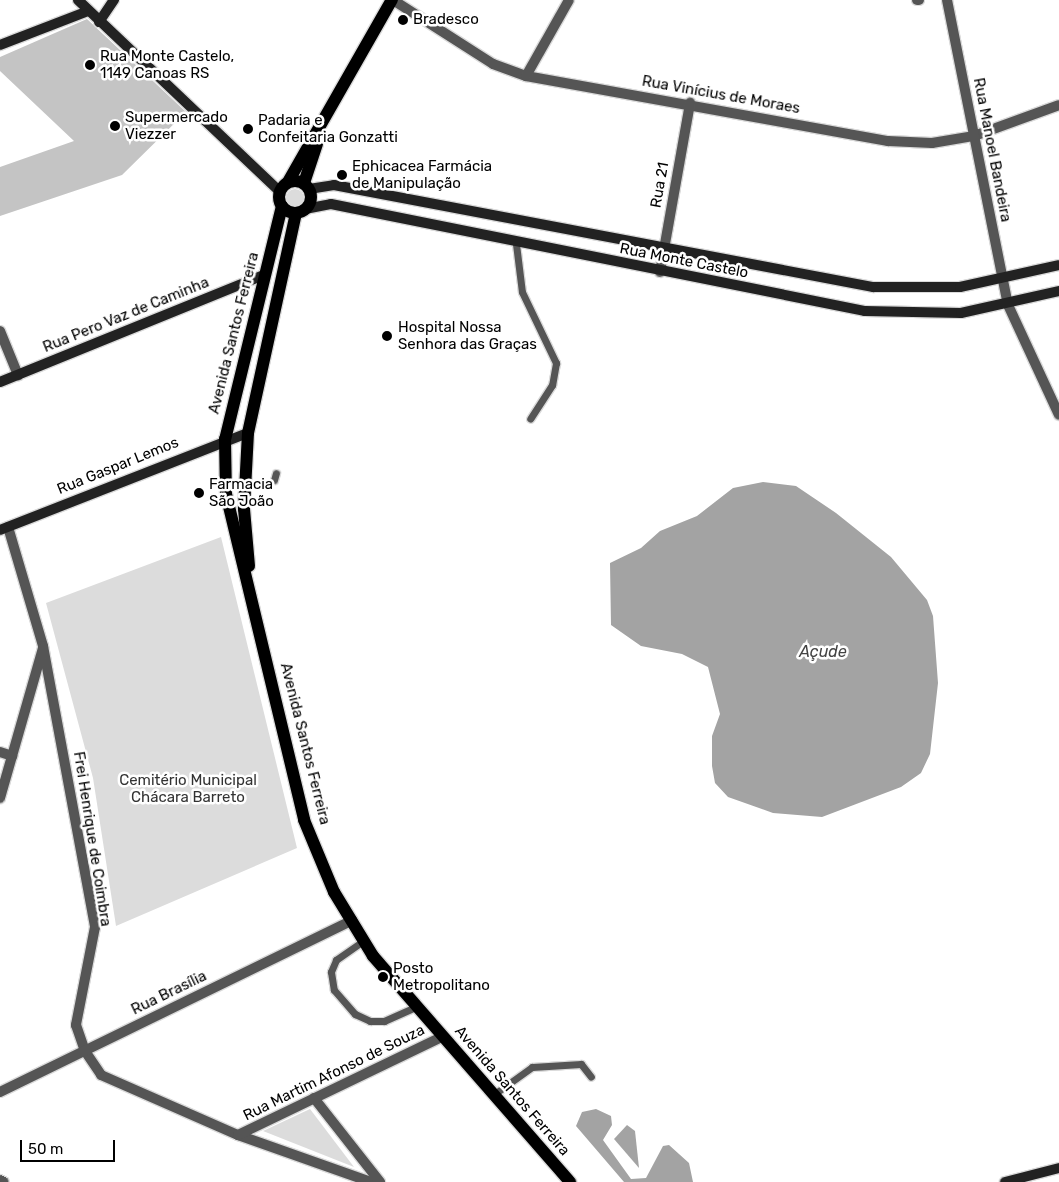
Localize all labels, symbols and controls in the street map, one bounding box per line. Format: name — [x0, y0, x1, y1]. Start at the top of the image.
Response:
place label: Bradesco — [413, 11, 479, 29]
marker: Bradesco — [397, 14, 409, 26]
place label: Rua Monte Castelo, 1149 Canoas RS — [100, 47, 234, 82]
marker: Rua Monte Castelo, 1149 Canoas RS — [84, 59, 96, 71]
street label: Rua Vinícius de Moraes — [640, 72, 802, 118]
street label: Rua Manoel Bandeira — [969, 76, 1015, 224]
place label: Supermercado Viezzer — [125, 108, 228, 143]
place label: Padaria e Confeitaria Gonzatti — [258, 111, 398, 146]
marker: Supermercado Viezzer — [109, 120, 121, 132]
marker: Padaria e Confeitaria Gonzatti — [242, 123, 254, 135]
place label: Ephicacea Farmácia de Manipulação — [352, 157, 492, 192]
street label: Rua 21 — [647, 161, 673, 209]
marker: Ephicacea Farmácia de Manipulação — [336, 169, 348, 181]
street label: Rua Monte Castelo — [618, 240, 750, 282]
street label: Avenida Santos Ferreira — [205, 250, 263, 416]
street label: Rua Pero Vaz de Caminha — [40, 273, 212, 357]
place label: Hospital Nossa Senhora das Graças — [398, 318, 537, 353]
marker: Hospital Nossa Senhora das Graças — [380, 329, 394, 343]
street label: Rua Gaspar Lemos — [54, 433, 182, 499]
place label: Farmacia São João — [209, 475, 274, 510]
marker: Farmacia São João — [193, 487, 205, 499]
water label: Açude — [799, 642, 847, 662]
street label: Avenida Santos Ferreira — [276, 661, 334, 827]
street label: Frei Henrique de Coimbra — [69, 750, 115, 928]
park label: Cemitério Municipal Chácara Barreto — [119, 771, 257, 806]
place label: Posto Metropolitano — [393, 959, 490, 994]
street label: Rua Brasília — [128, 967, 210, 1019]
marker: Posto Metropolitano — [377, 971, 389, 983]
street label: Rua Martim Afonso de Souza — [240, 1021, 428, 1125]
street label: Avenida Santos Ferreira — [451, 1022, 573, 1160]
scale bar — [22, 1130, 118, 1162]
text: 50 m — [28, 1140, 63, 1158]

